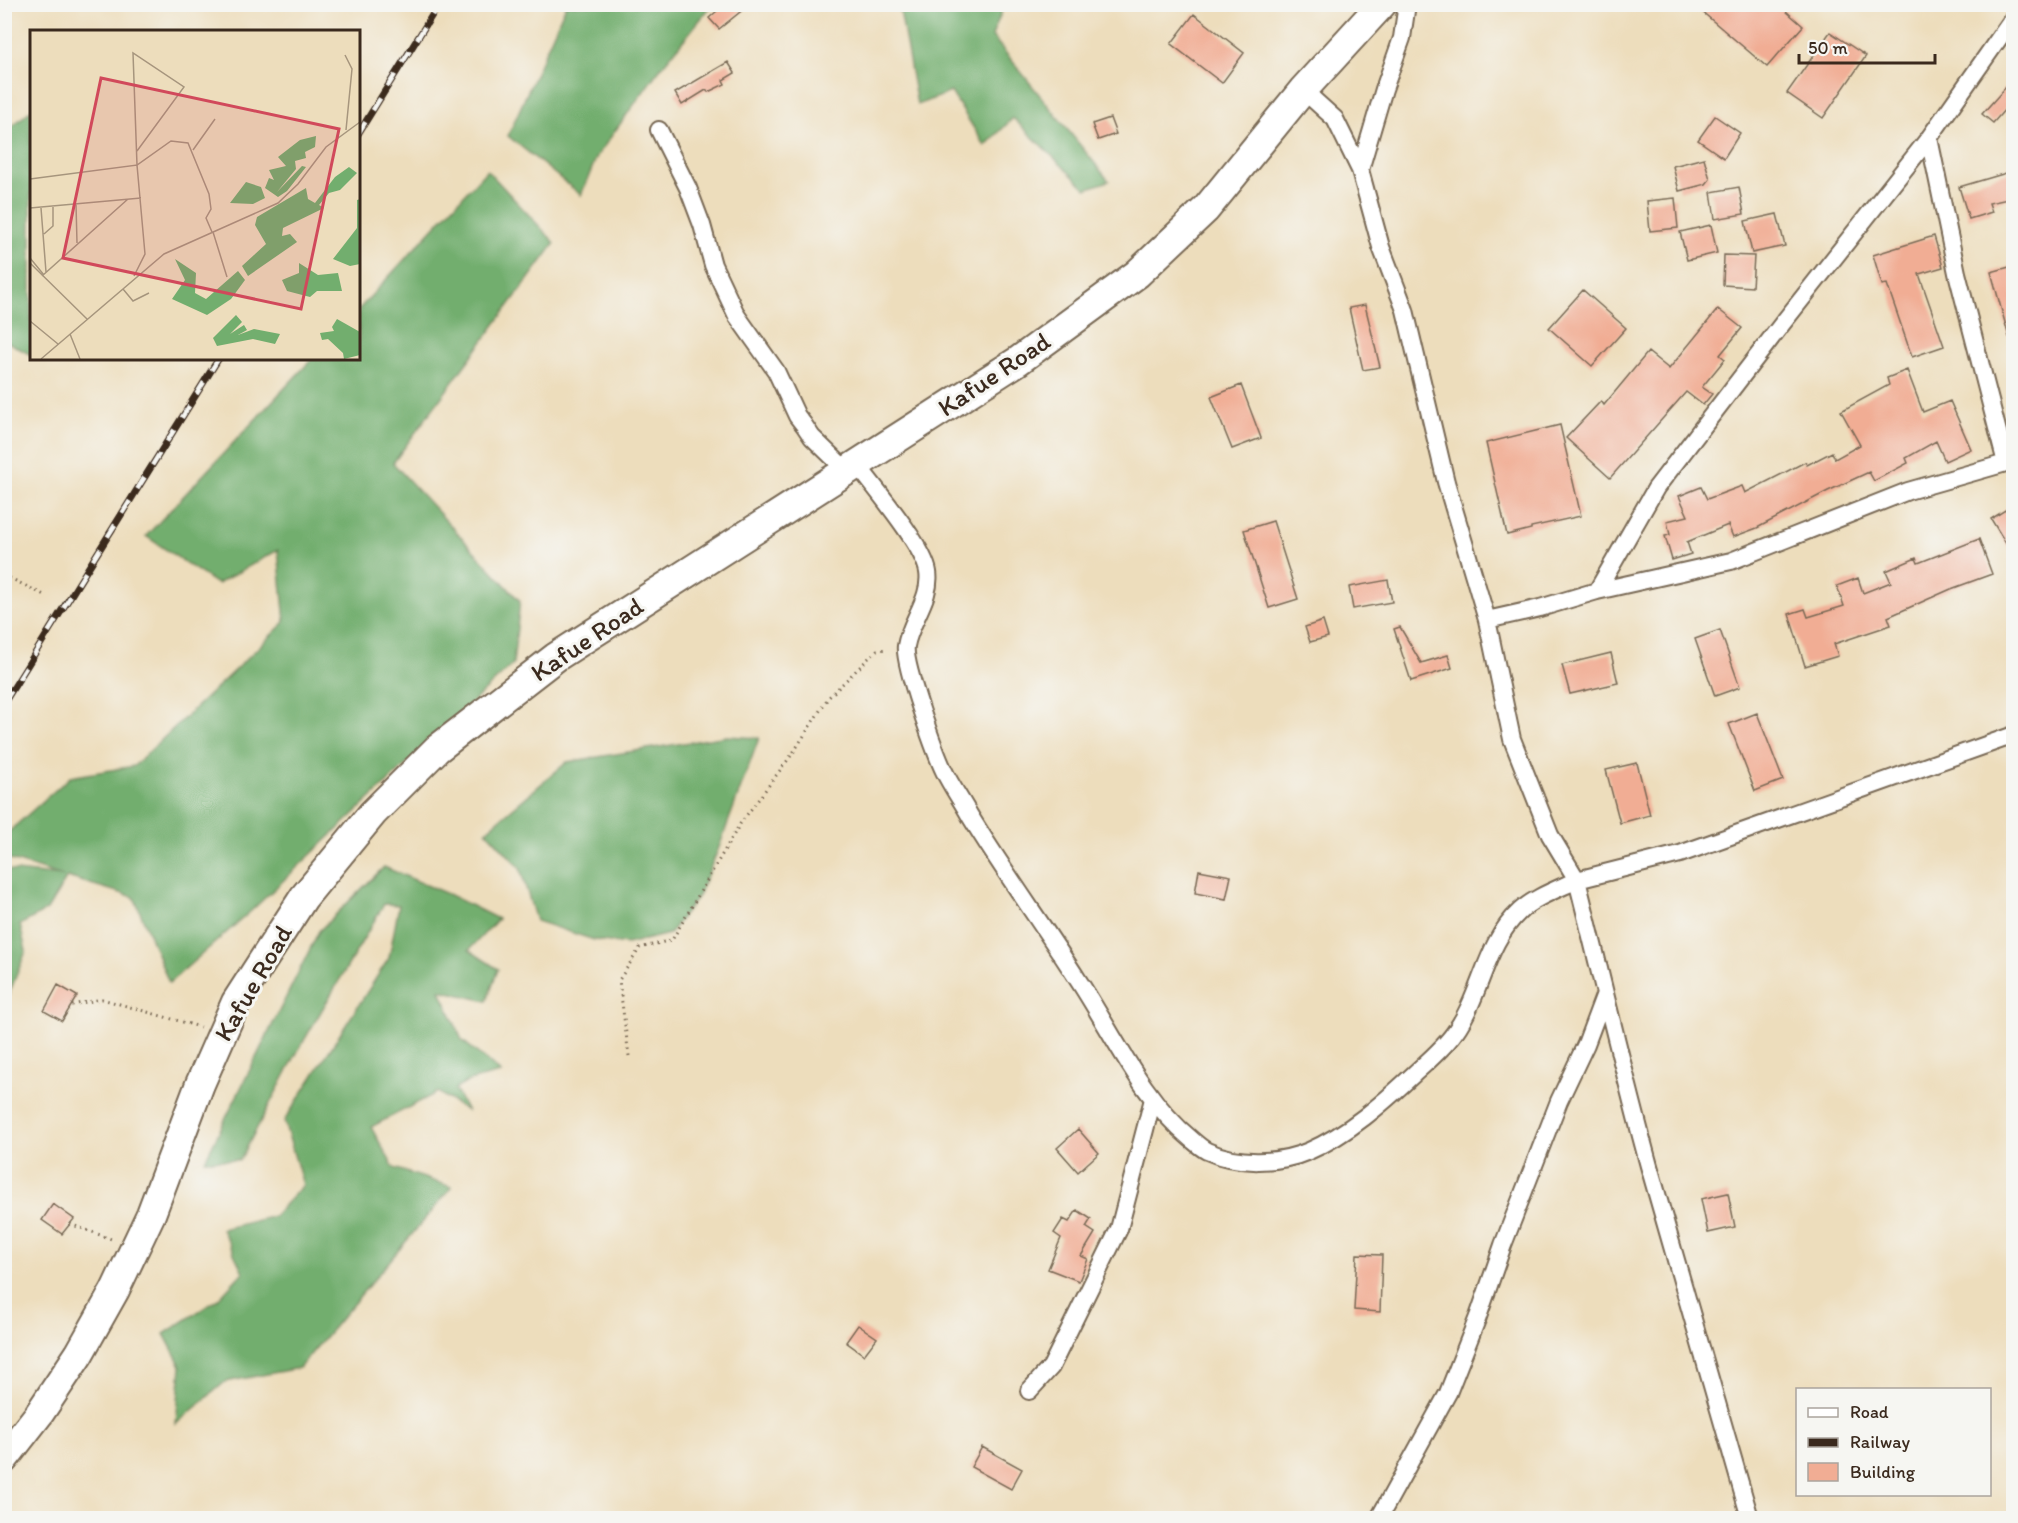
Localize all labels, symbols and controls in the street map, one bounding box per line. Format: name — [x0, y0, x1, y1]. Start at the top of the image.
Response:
scale bar — [1799, 27, 1936, 65]
inset map — [30, 30, 360, 360]
text: 50 m — [1808, 37, 1848, 59]
street label: Kafue Road — [932, 324, 1057, 423]
street label: Kafue Road — [525, 589, 650, 688]
street label: Kafue Road — [207, 919, 299, 1047]
legend — [1796, 1388, 1991, 1496]
text: Road — [1850, 1401, 1889, 1423]
text: Railway — [1850, 1431, 1911, 1453]
text: Building — [1850, 1461, 1916, 1483]

